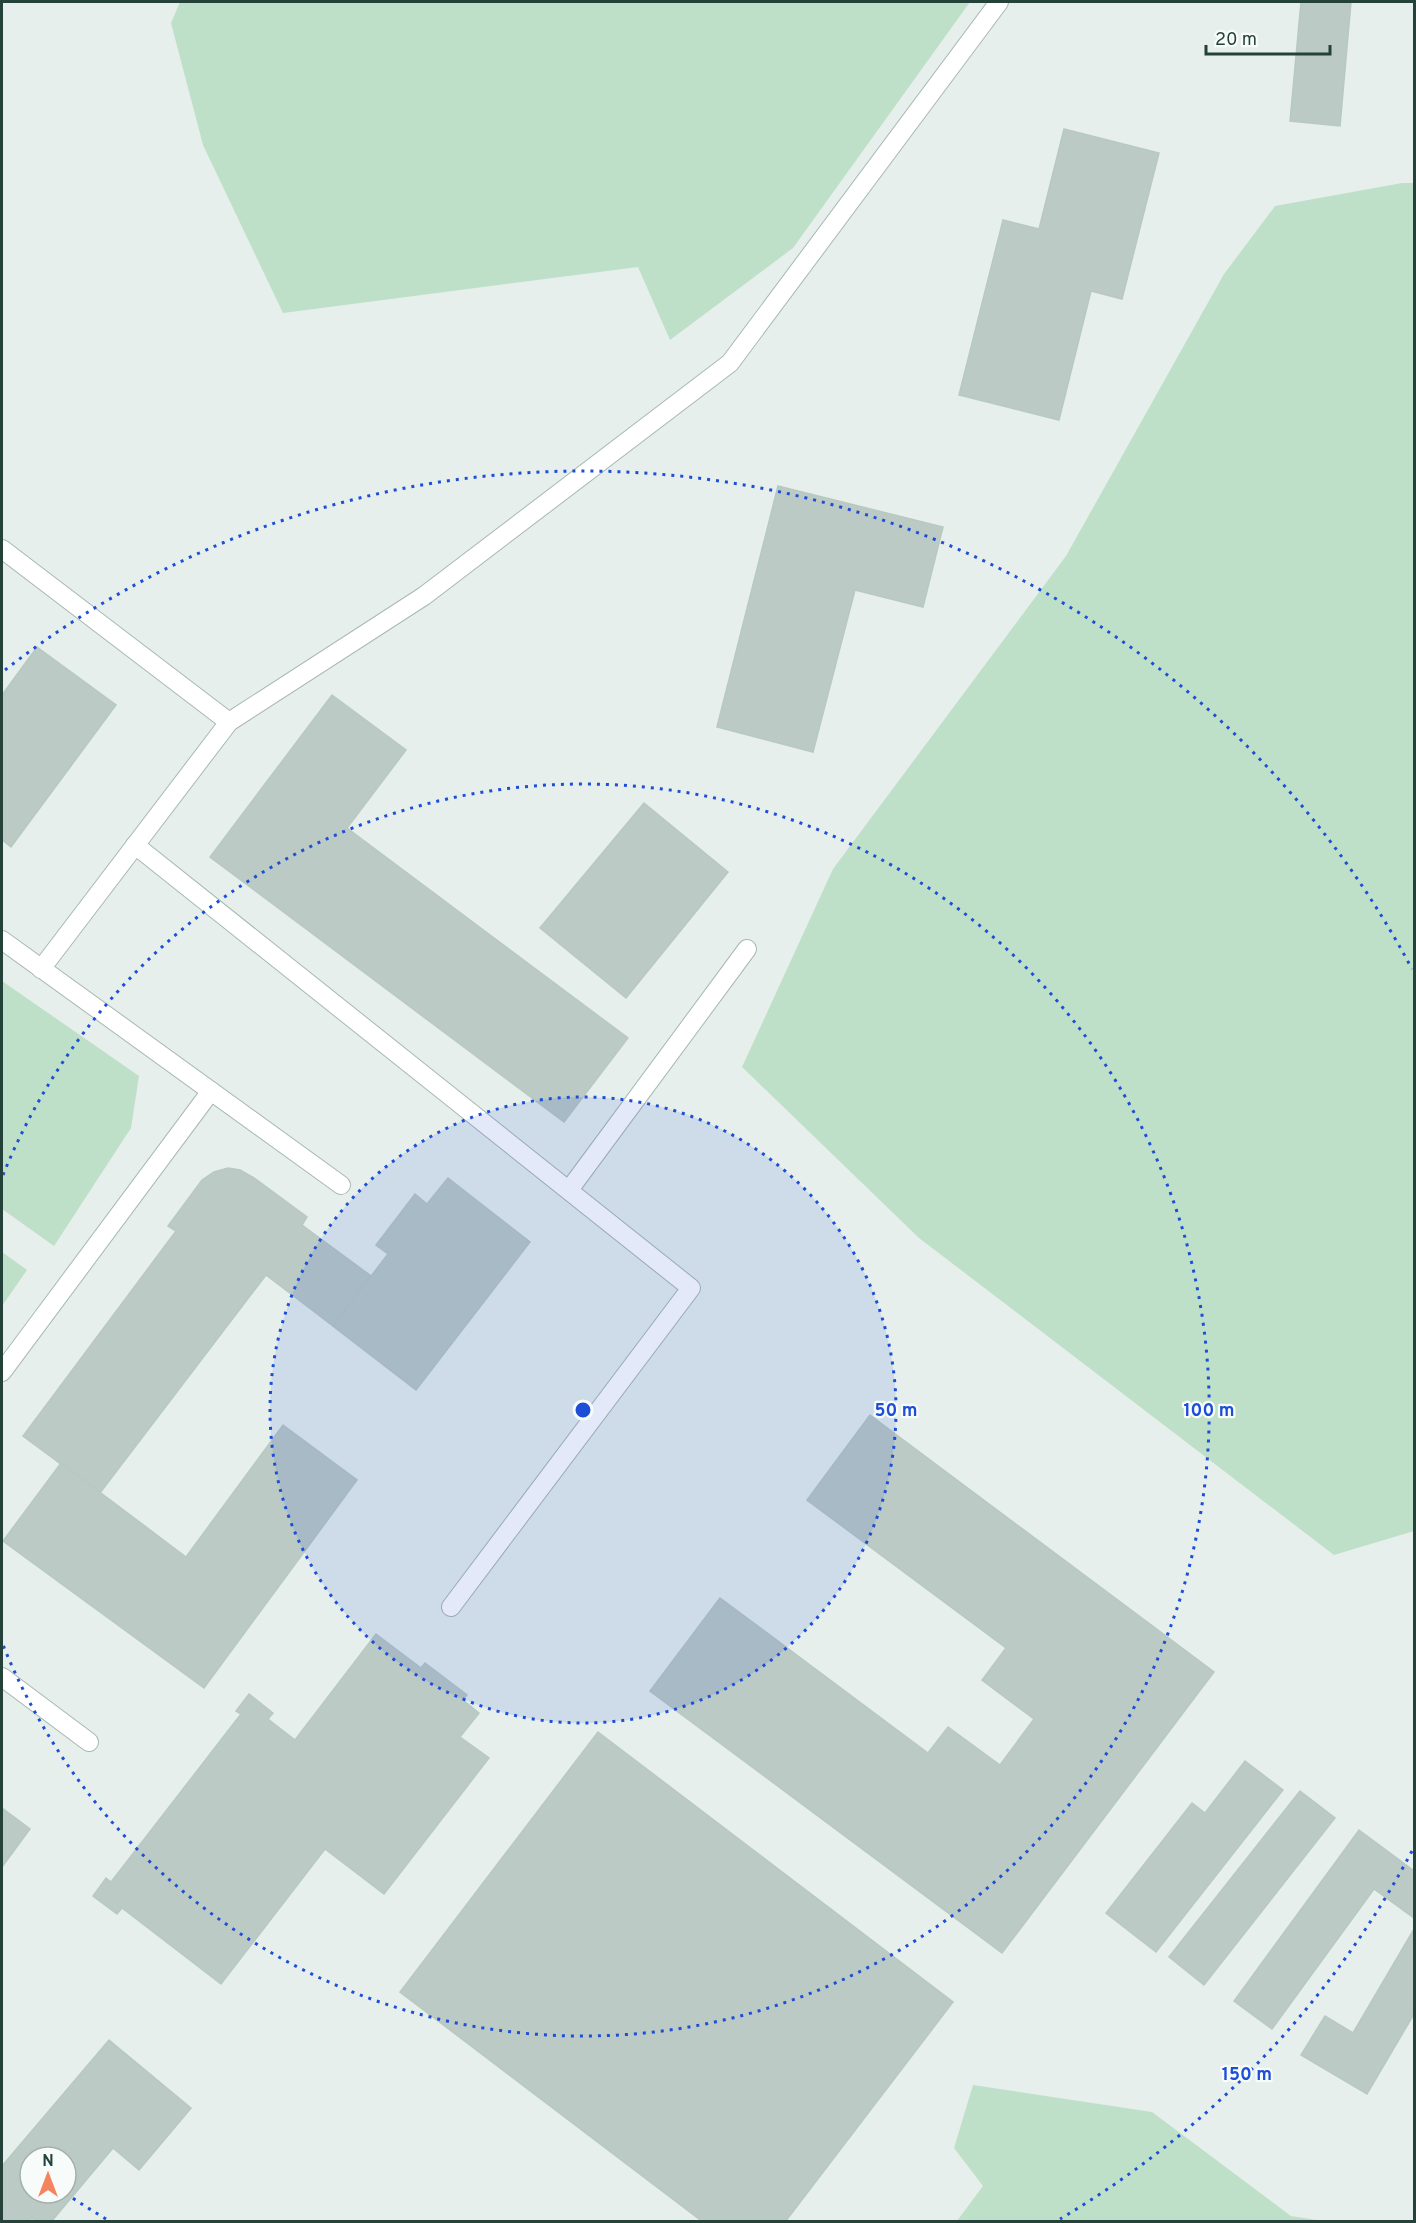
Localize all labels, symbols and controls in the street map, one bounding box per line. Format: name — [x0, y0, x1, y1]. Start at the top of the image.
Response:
scale bar — [1206, 18, 1330, 56]
text: 20 m — [1215, 29, 1257, 52]
centre of rings — [573, 1400, 593, 1420]
text: 50 m — [874, 1400, 918, 1423]
text: 100 m — [1183, 1400, 1235, 1423]
text: 150 m — [1222, 2064, 1272, 2087]
north arrow — [18, 2145, 78, 2205]
text: N — [42, 2152, 54, 2172]

